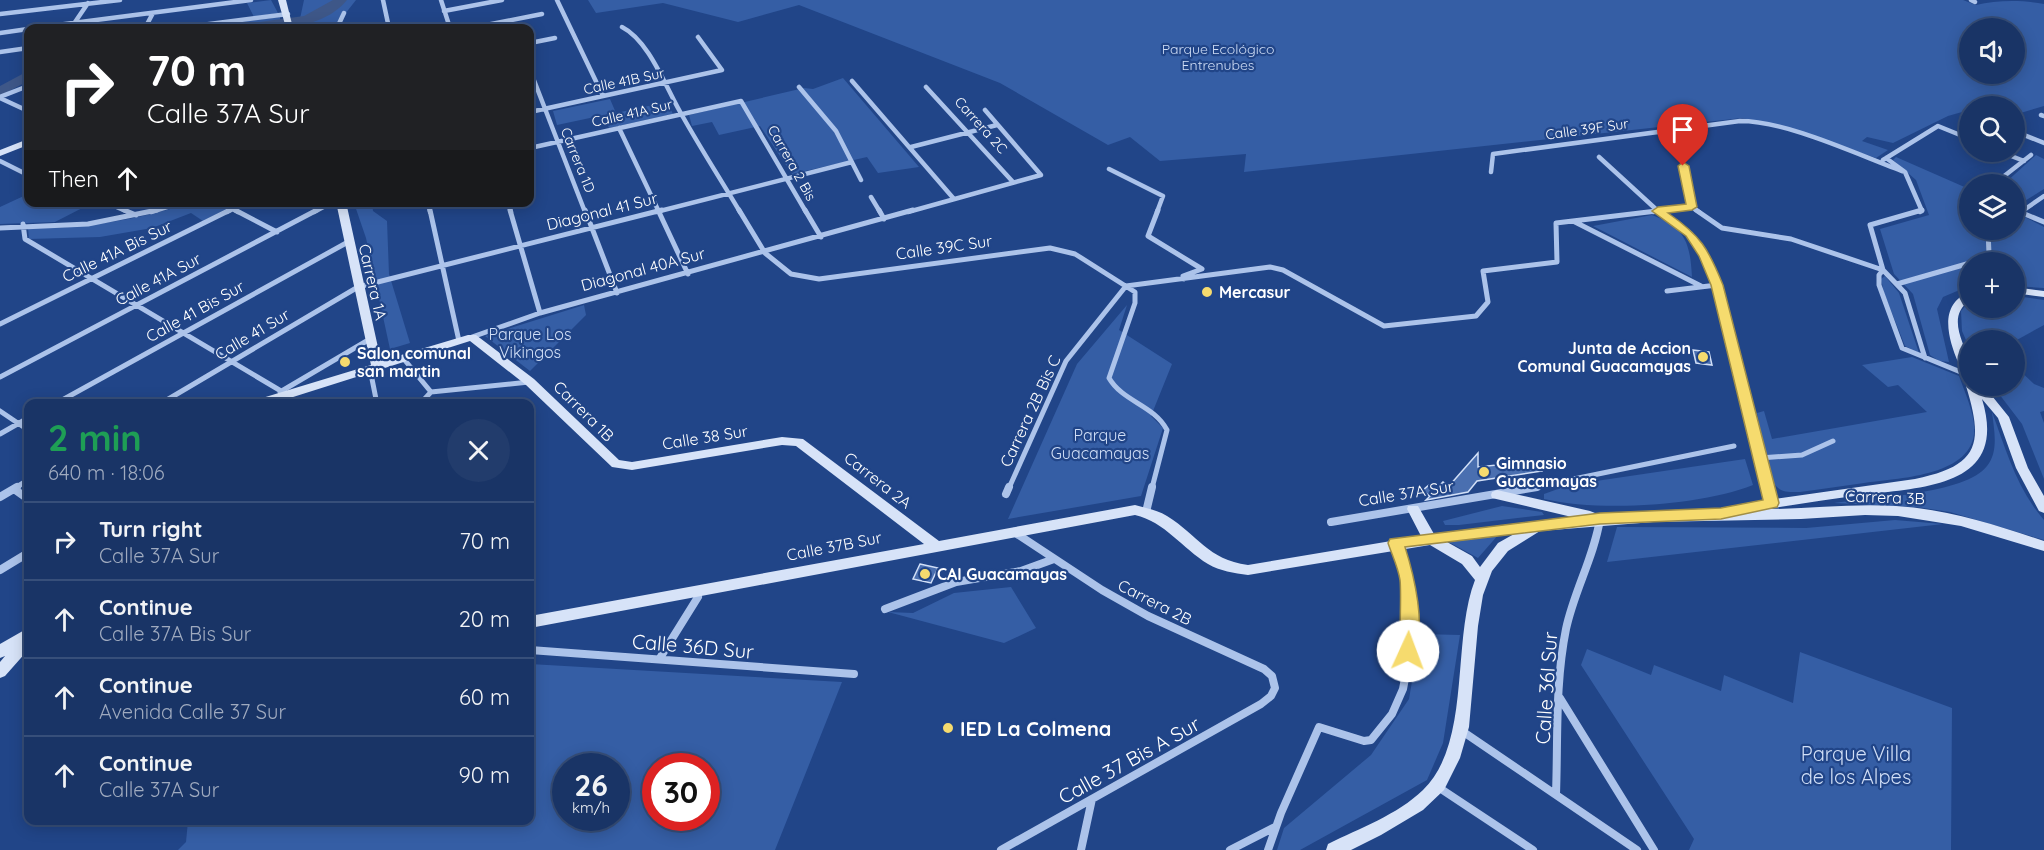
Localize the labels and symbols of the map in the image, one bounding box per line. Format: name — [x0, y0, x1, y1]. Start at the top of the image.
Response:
park label: Parque Ecológico Entrenubes — [1162, 40, 1274, 74]
street label: Calle 41B Sur — [582, 64, 667, 98]
street label: Carrera 2C — [951, 93, 1011, 157]
street label: Calle 41A Sur — [590, 95, 675, 131]
pin — [1657, 104, 1708, 166]
street label: Calle 39F Sur — [1544, 114, 1630, 144]
street label: Carrera 2 Bis — [764, 122, 820, 204]
street label: Carrera 1D — [557, 125, 599, 195]
street label: Diagonal 41 Sur — [544, 188, 660, 234]
street label: Calle 41A Bis Sur — [59, 216, 175, 286]
street label: Calle 39C Sur — [895, 230, 993, 264]
street label: Carrera 1A — [355, 242, 391, 322]
street label: Diagonal 40A Sur — [579, 243, 707, 295]
street label: Calle 41A Sur — [112, 248, 204, 310]
street label: Calle 41 Bis Sur — [142, 276, 248, 346]
place label: Mercasur — [1219, 282, 1291, 302]
marker: Mercasur — [1200, 285, 1214, 299]
street label: Calle 41 Sur — [211, 304, 293, 364]
park label: Parque Los Vikingos — [489, 324, 571, 362]
place label: Junta de Accion Comunal Guacamayas — [1518, 338, 1691, 376]
place label: Salon comunal san martin — [357, 343, 471, 381]
marker: Junta de Accion Comunal Guacamayas — [1696, 350, 1710, 364]
street label: Carrera 2B Bis C — [995, 352, 1065, 470]
marker: Salon comunal san martin — [338, 355, 352, 369]
street label: Carrera 1B — [550, 377, 618, 445]
street label: Calle 38 Sur — [661, 420, 749, 454]
park label: Parque Guacamayas — [1051, 425, 1149, 463]
street label: Carrera 2A — [840, 447, 916, 513]
place label: Gimnasio Guacamayas — [1496, 453, 1597, 491]
marker: Gimnasio Guacamayas — [1477, 465, 1491, 479]
street label: Calle 37A Sur — [1357, 476, 1455, 510]
street label: Carrera 3B — [1845, 486, 1925, 508]
street label: Calle 37B Sur — [785, 527, 883, 565]
place label: CAI Guacamayas — [937, 564, 1067, 584]
marker: CAI Guacamayas — [918, 567, 932, 581]
street label: Carrera 2B — [1115, 575, 1195, 629]
position arrow — [1376, 619, 1440, 683]
street label: Calle 36D Sur — [631, 628, 755, 664]
street label: Calle 36I Sur — [1530, 630, 1562, 745]
street label: Calle 37 Bis A Sur — [1054, 711, 1204, 809]
place label: IED La Colmena — [960, 716, 1111, 741]
marker: IED La Colmena — [941, 721, 955, 735]
park label: Parque Villa de los Alpes — [1801, 741, 1911, 789]
speed limit sign: 30 — [642, 753, 720, 831]

